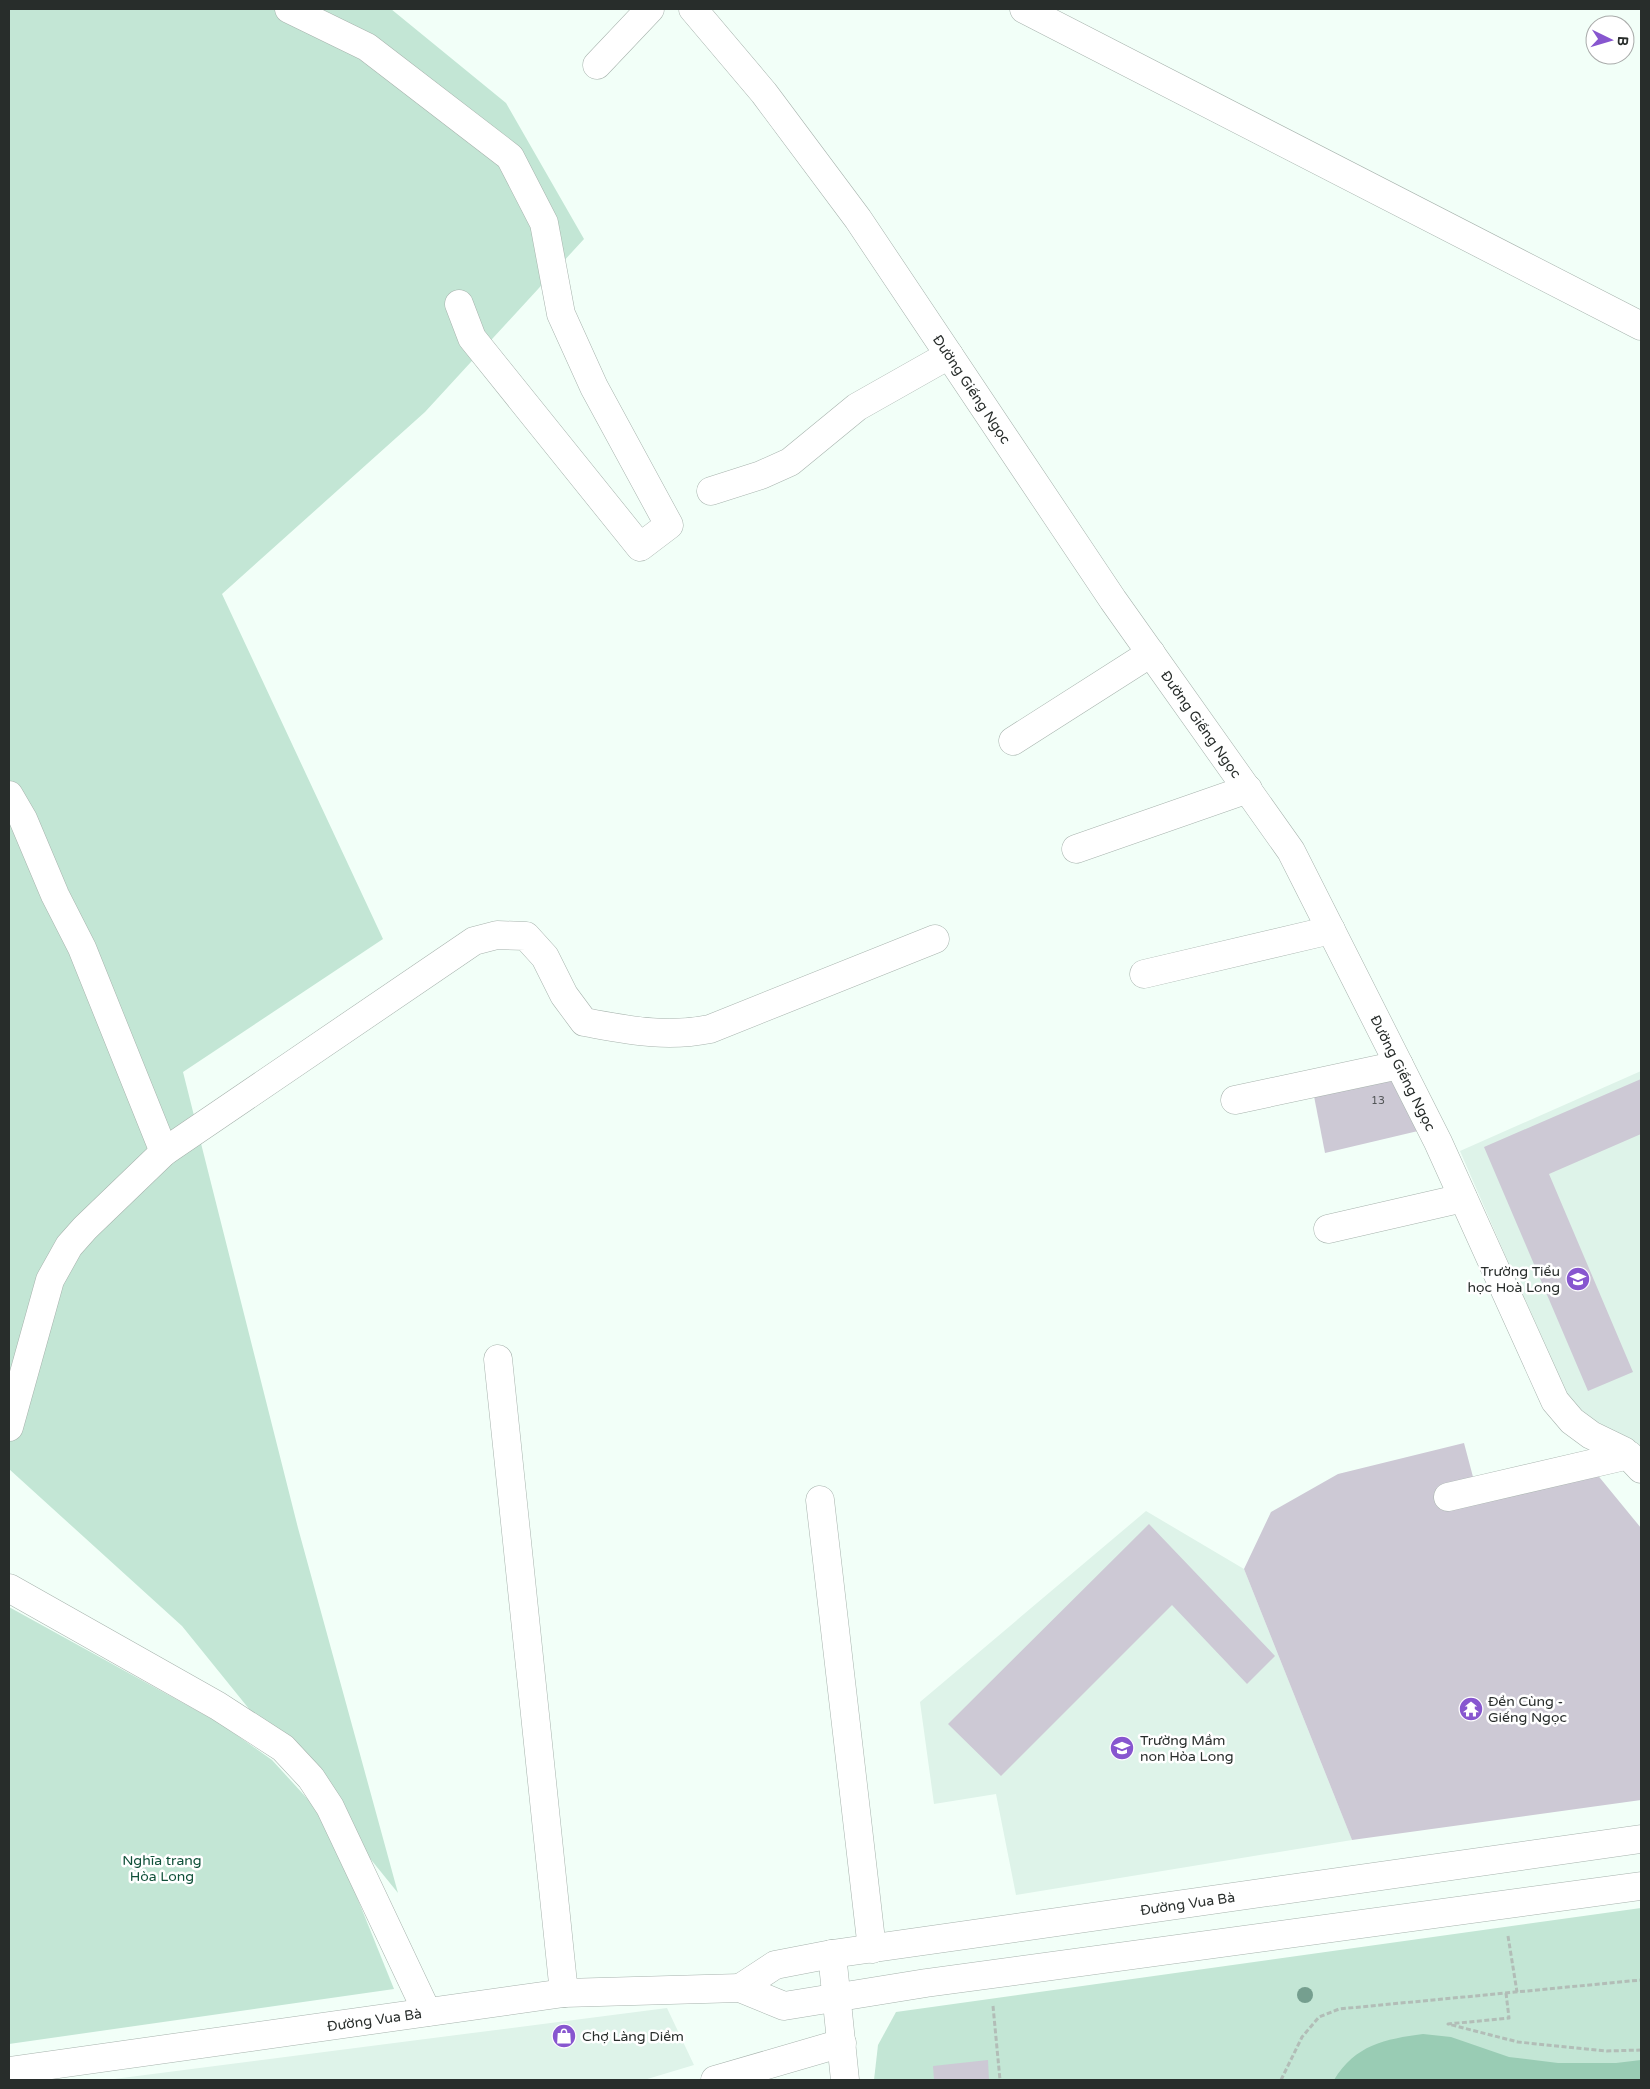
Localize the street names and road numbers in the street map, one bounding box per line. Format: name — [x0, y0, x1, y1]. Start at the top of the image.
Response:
street label: Đường Giếng Ngọc — [929, 332, 1014, 447]
street label: Đường Giếng Ngọc — [1157, 668, 1245, 782]
street label: Đường Giếng Ngọc — [1366, 1012, 1439, 1134]
street label: Đường Vua Bà — [1139, 1889, 1236, 1919]
street label: Đường Vua Bà — [326, 2005, 423, 2035]

